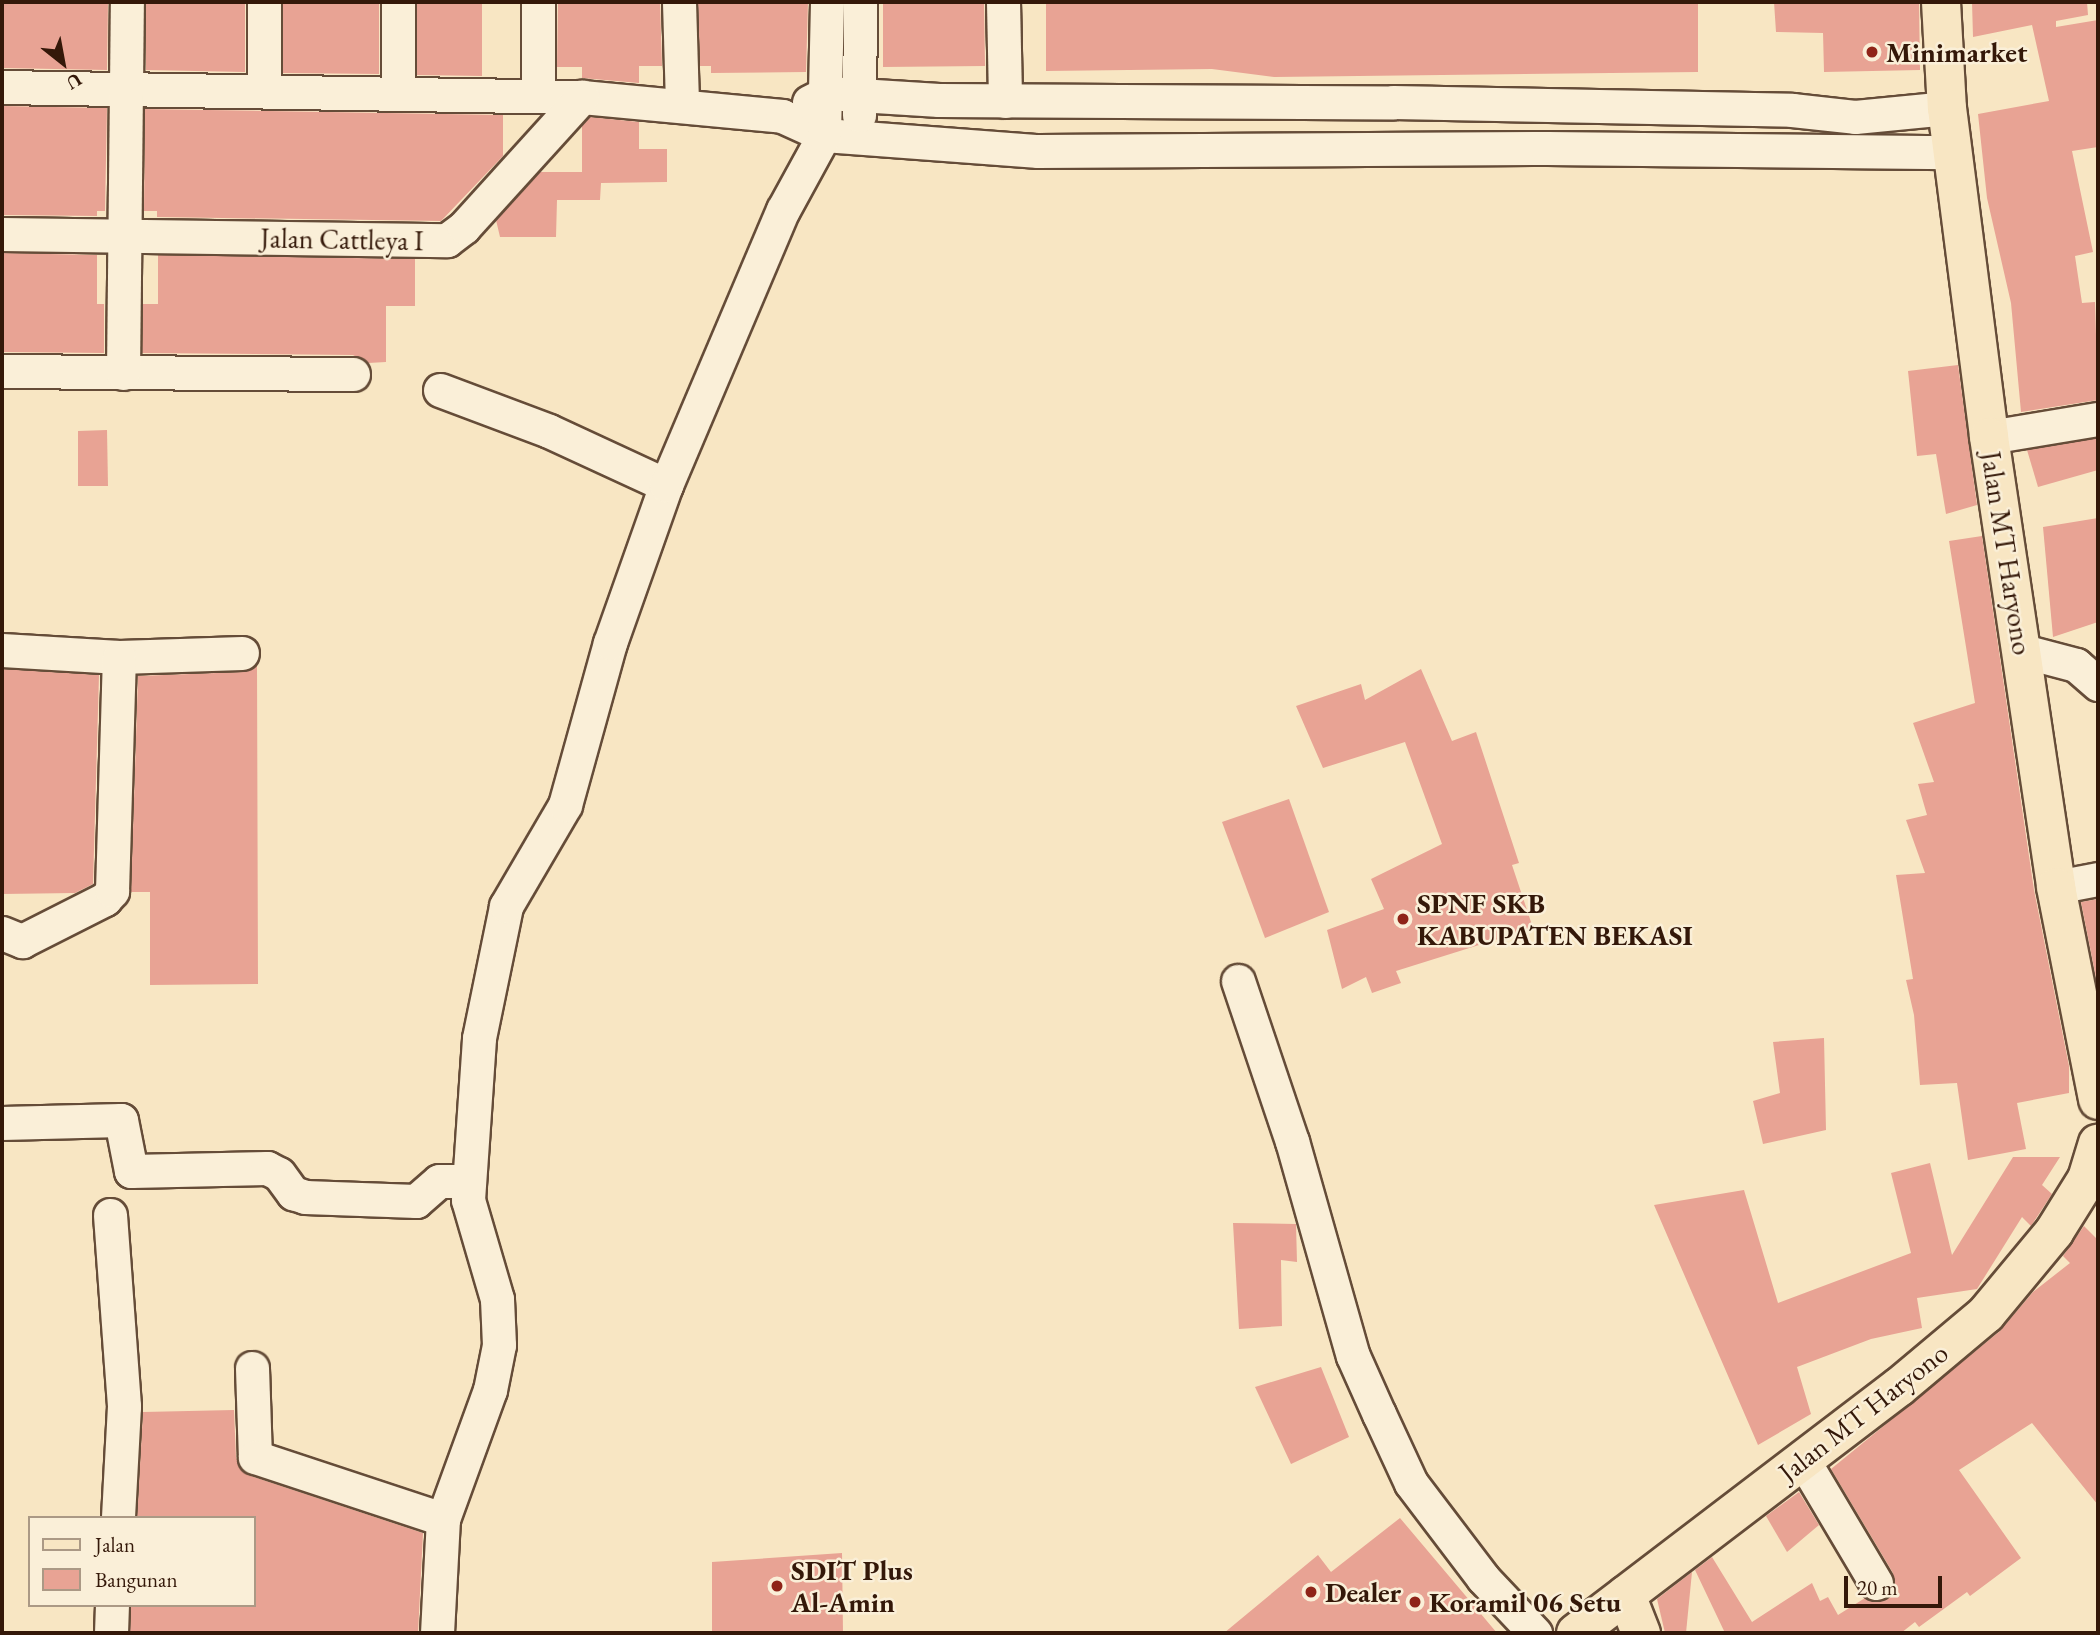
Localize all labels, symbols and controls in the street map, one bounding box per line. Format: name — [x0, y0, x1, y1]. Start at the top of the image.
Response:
north arrow — [28, 28, 98, 98]
place label: Minimarket — [1886, 35, 2027, 69]
marker: Minimarket — [1864, 44, 1880, 60]
text: U — [62, 67, 87, 96]
street label: Jalan Cattleya I — [260, 221, 424, 257]
street label: Jalan MT Haryono — [1974, 449, 2040, 657]
place label: SPNF SKB KABUPATEN BEKASI — [1417, 886, 1693, 952]
marker: SPNF SKB KABUPATEN BEKASI — [1395, 911, 1411, 927]
street label: Jalan MT Haryono — [1772, 1335, 1954, 1489]
legend — [28, 1516, 256, 1607]
text: Jalan — [95, 1531, 135, 1558]
place label: SDIT Plus Al-Amin — [791, 1553, 913, 1619]
scale bar — [1848, 1562, 1946, 1606]
text: Bangunan — [95, 1566, 178, 1593]
text: 20 m — [1857, 1574, 1898, 1601]
place label: Dealer — [1325, 1575, 1401, 1609]
marker: SDIT Plus Al-Amin — [769, 1578, 785, 1594]
marker: Dealer — [1303, 1584, 1319, 1600]
place label: Koramil 06 Setu — [1429, 1585, 1621, 1619]
marker: Koramil 06 Setu — [1407, 1594, 1423, 1610]

